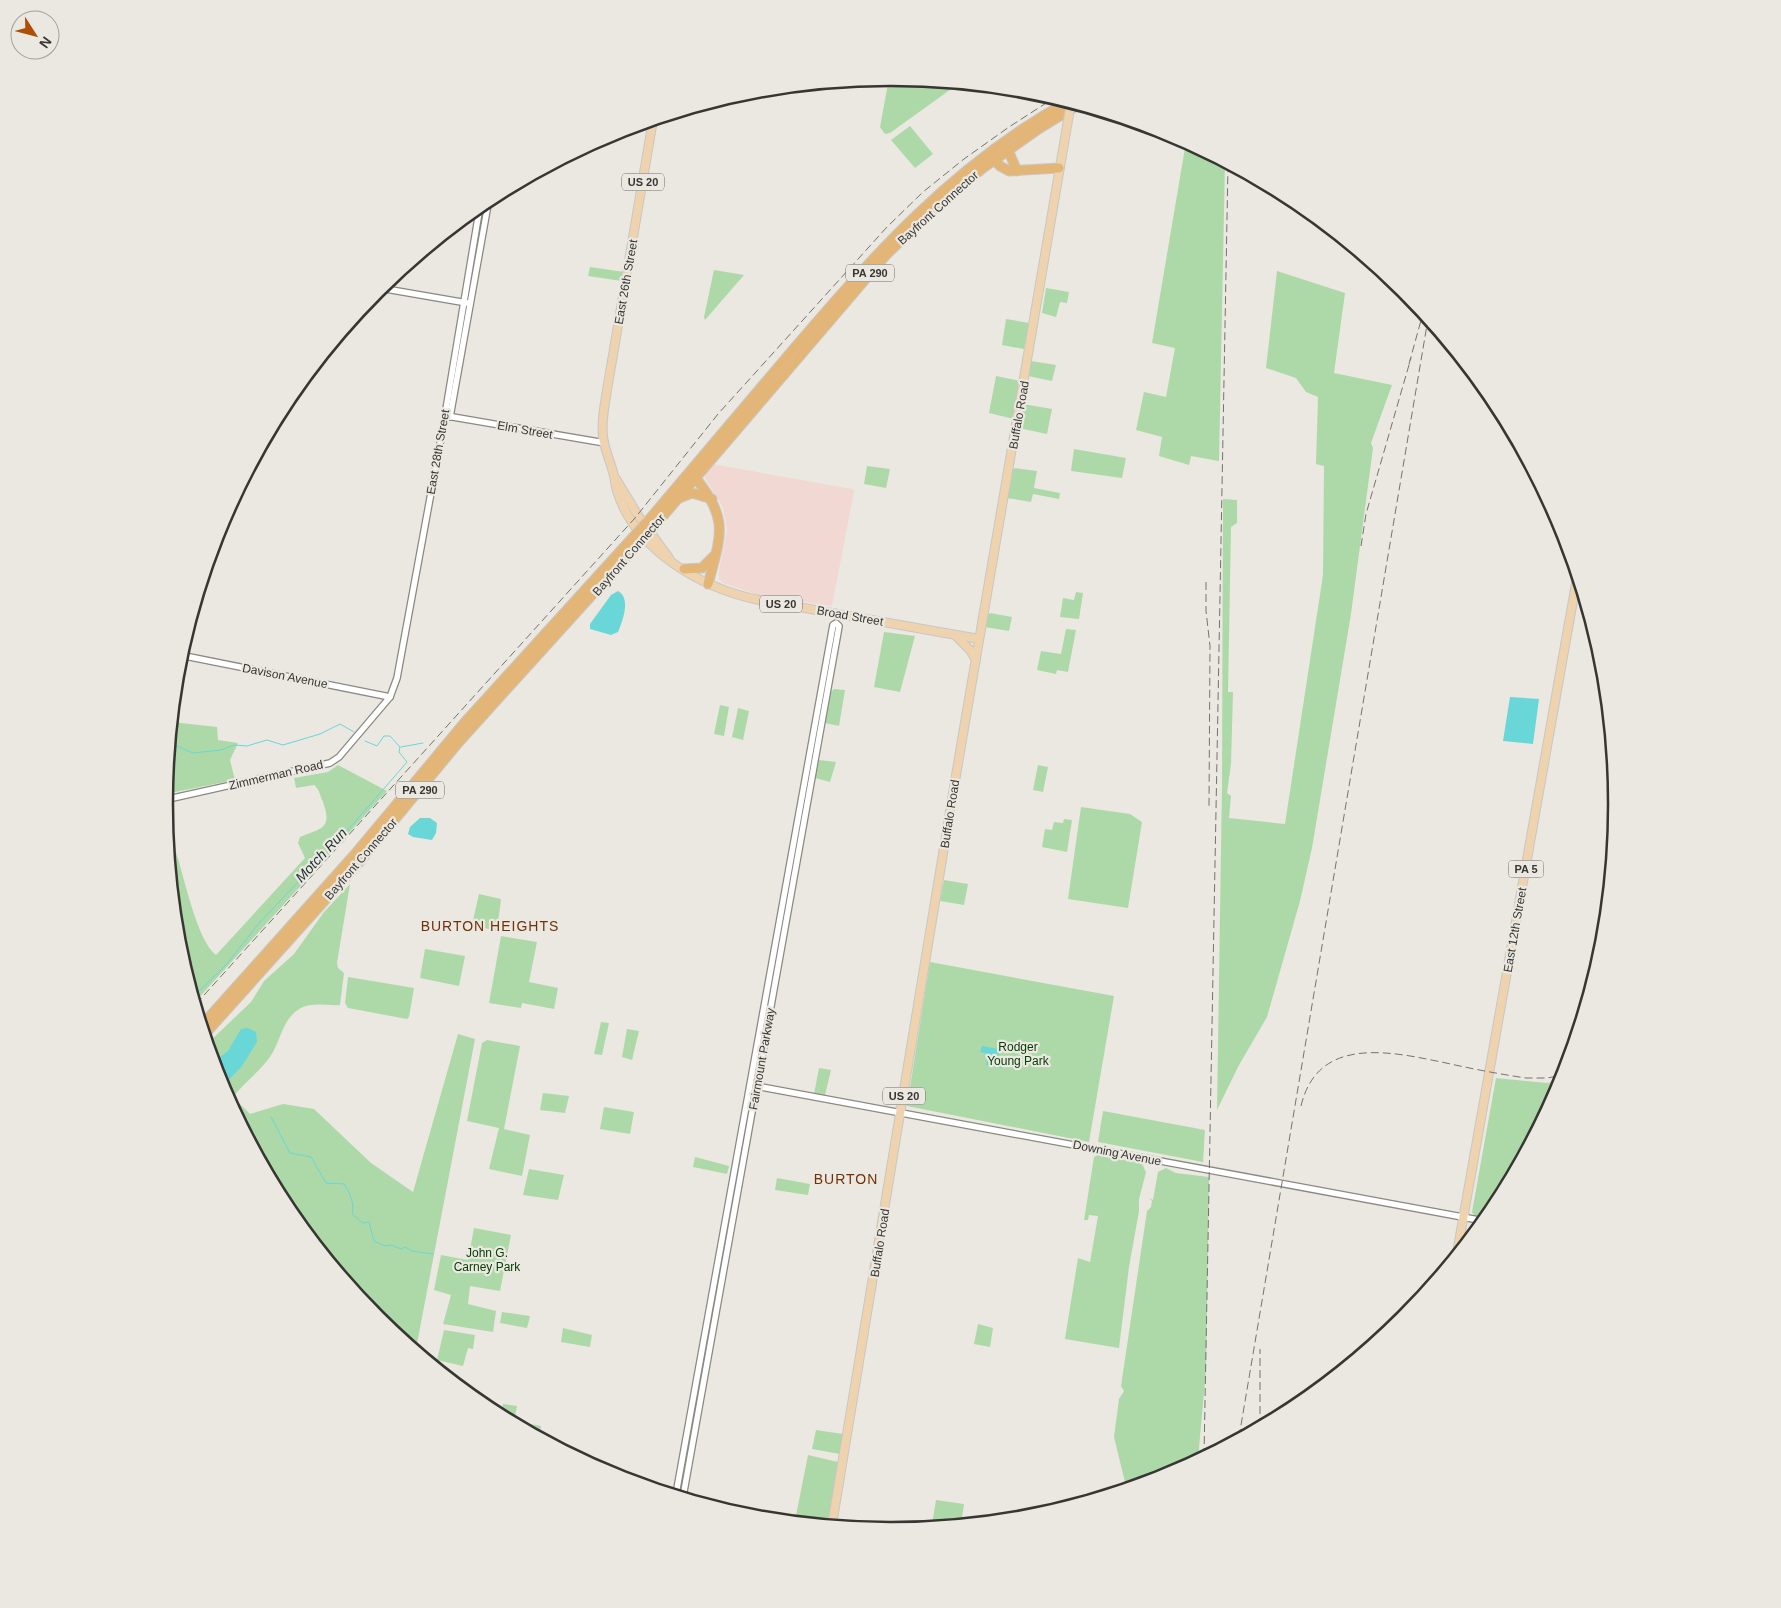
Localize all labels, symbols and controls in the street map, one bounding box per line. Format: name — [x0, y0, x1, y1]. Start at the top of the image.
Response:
north arrow — [10, 10, 60, 60]
text: N — [36, 34, 55, 51]
street label: Bayfront Connector — [895, 168, 981, 248]
road number: US 20 — [622, 173, 664, 190]
street label: East 26th Street — [612, 238, 640, 326]
road number: PA 290 — [846, 264, 894, 282]
street label: Buffalo Road — [1006, 380, 1032, 450]
street label: East 28th Street — [424, 408, 452, 496]
street label: Elm Street — [496, 418, 554, 442]
street label: Bayfront Connector — [590, 511, 668, 599]
road number: US 20 — [760, 596, 802, 612]
street label: Broad Street — [816, 603, 885, 629]
street label: Davison Avenue — [241, 661, 329, 691]
street label: Zimmerman Road — [228, 757, 324, 793]
street label: Buffalo Road — [938, 779, 962, 849]
road number: PA 290 — [396, 782, 444, 798]
street label: Bayfront Connector — [322, 815, 400, 903]
water label: Motch Run — [292, 825, 350, 885]
road number: PA 5 — [1508, 861, 1544, 878]
street label: East 12th Street — [1501, 886, 1529, 974]
district label: BURTON HEIGHTS — [421, 918, 559, 934]
street label: Fairmount Parkway — [746, 1007, 778, 1111]
park label: Rodger Young Park — [987, 1040, 1050, 1068]
road number: US 20 — [883, 1088, 925, 1104]
street label: Downing Avenue — [1072, 1138, 1163, 1169]
district label: BURTON — [814, 1171, 878, 1187]
street label: Buffalo Road — [868, 1208, 892, 1278]
park label: John G. Carney Park — [454, 1246, 521, 1274]

